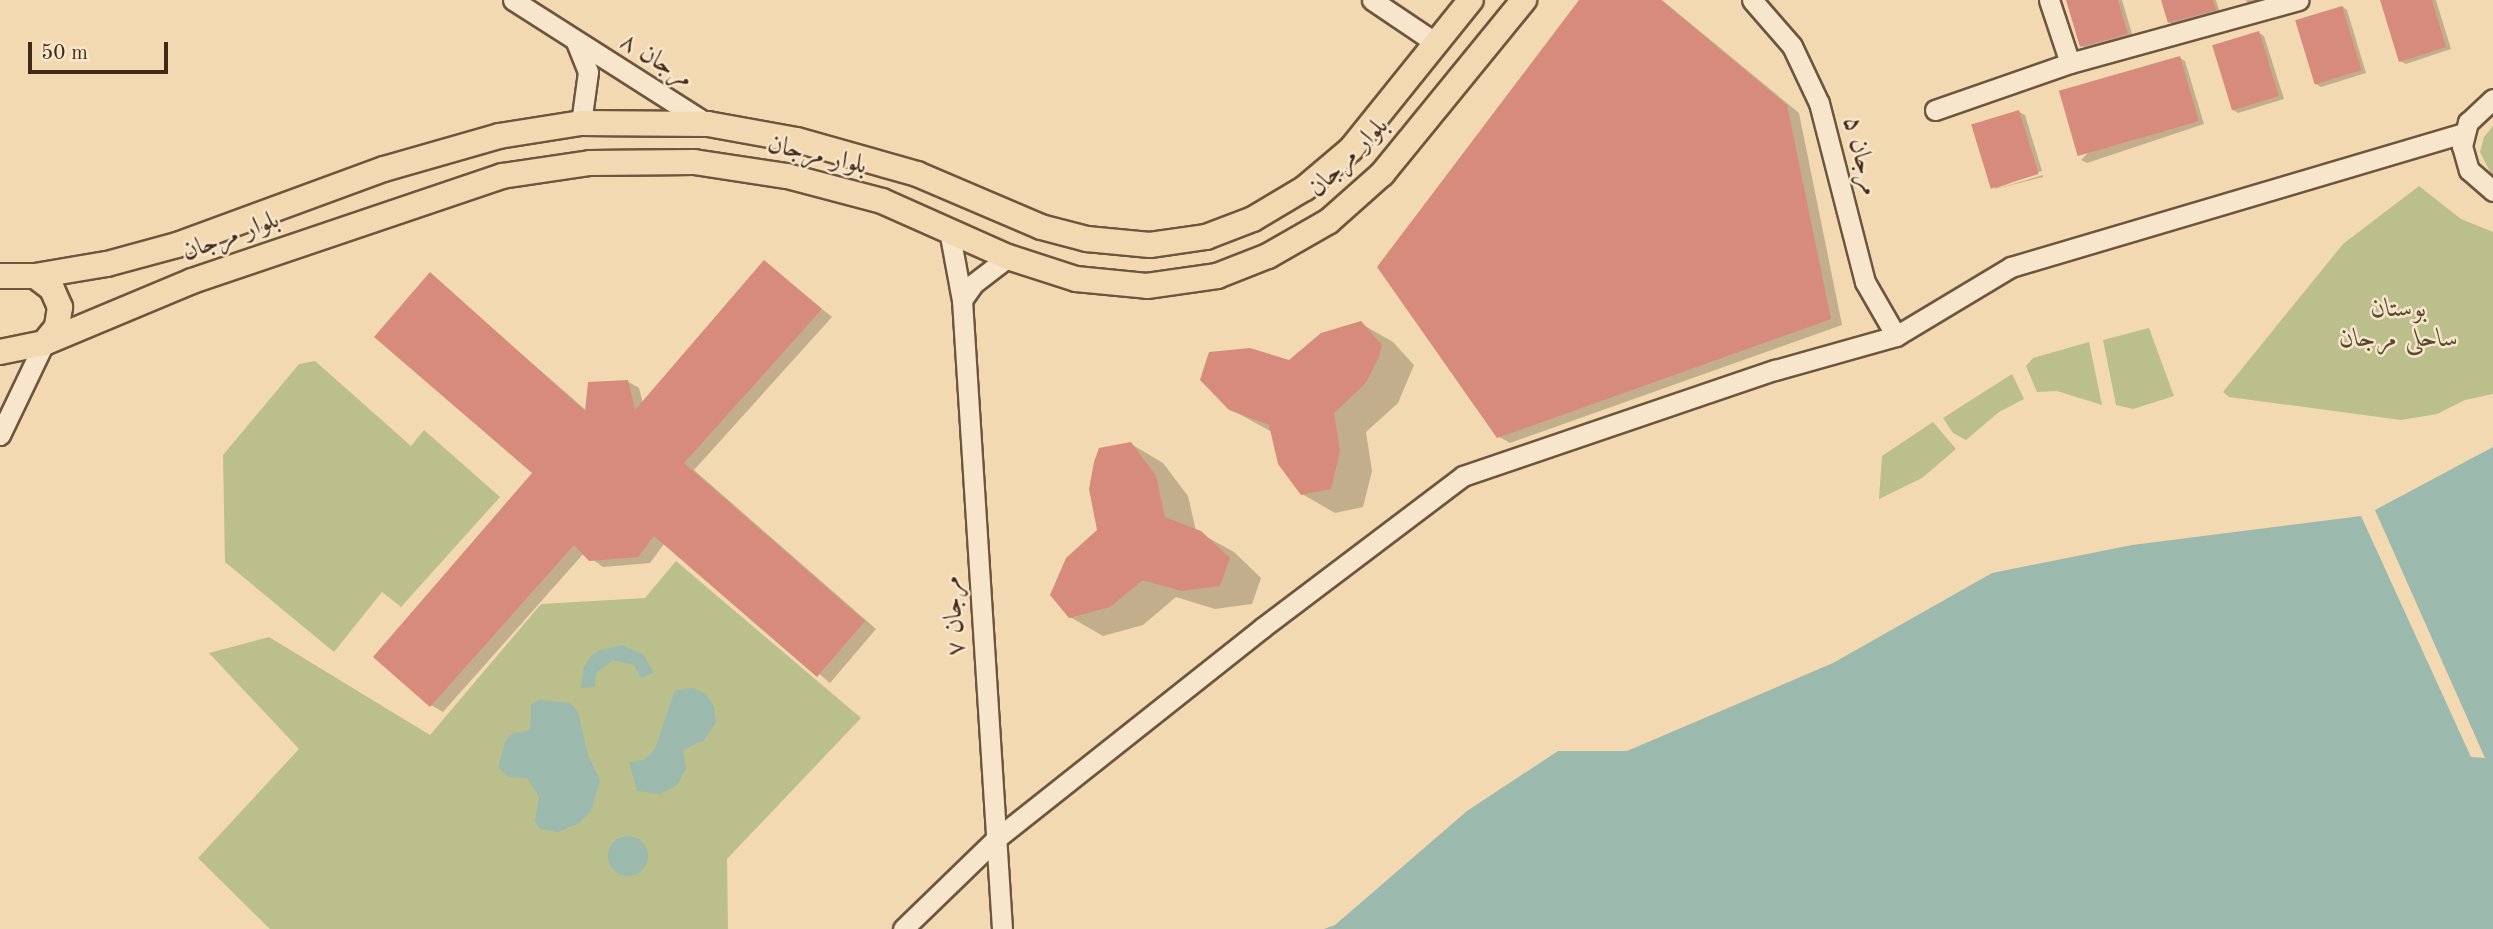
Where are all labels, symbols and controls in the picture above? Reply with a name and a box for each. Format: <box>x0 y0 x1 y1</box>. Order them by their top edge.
street label: مرجان ۸ <box>614 26 698 96</box>
scale bar <box>32 28 172 72</box>
text: 50 m <box>41 43 88 64</box>
street label: بلوار مرجان <box>1302 111 1396 205</box>
street label: مرجان ۵ <box>1835 113 1885 199</box>
street label: بلوار مرجان <box>764 129 870 183</box>
street label: بلوار مرجان <box>178 205 284 269</box>
park label: بوستان ساحلی مرجان <box>2340 294 2458 356</box>
street label: مرجان ۷ <box>937 575 973 657</box>

